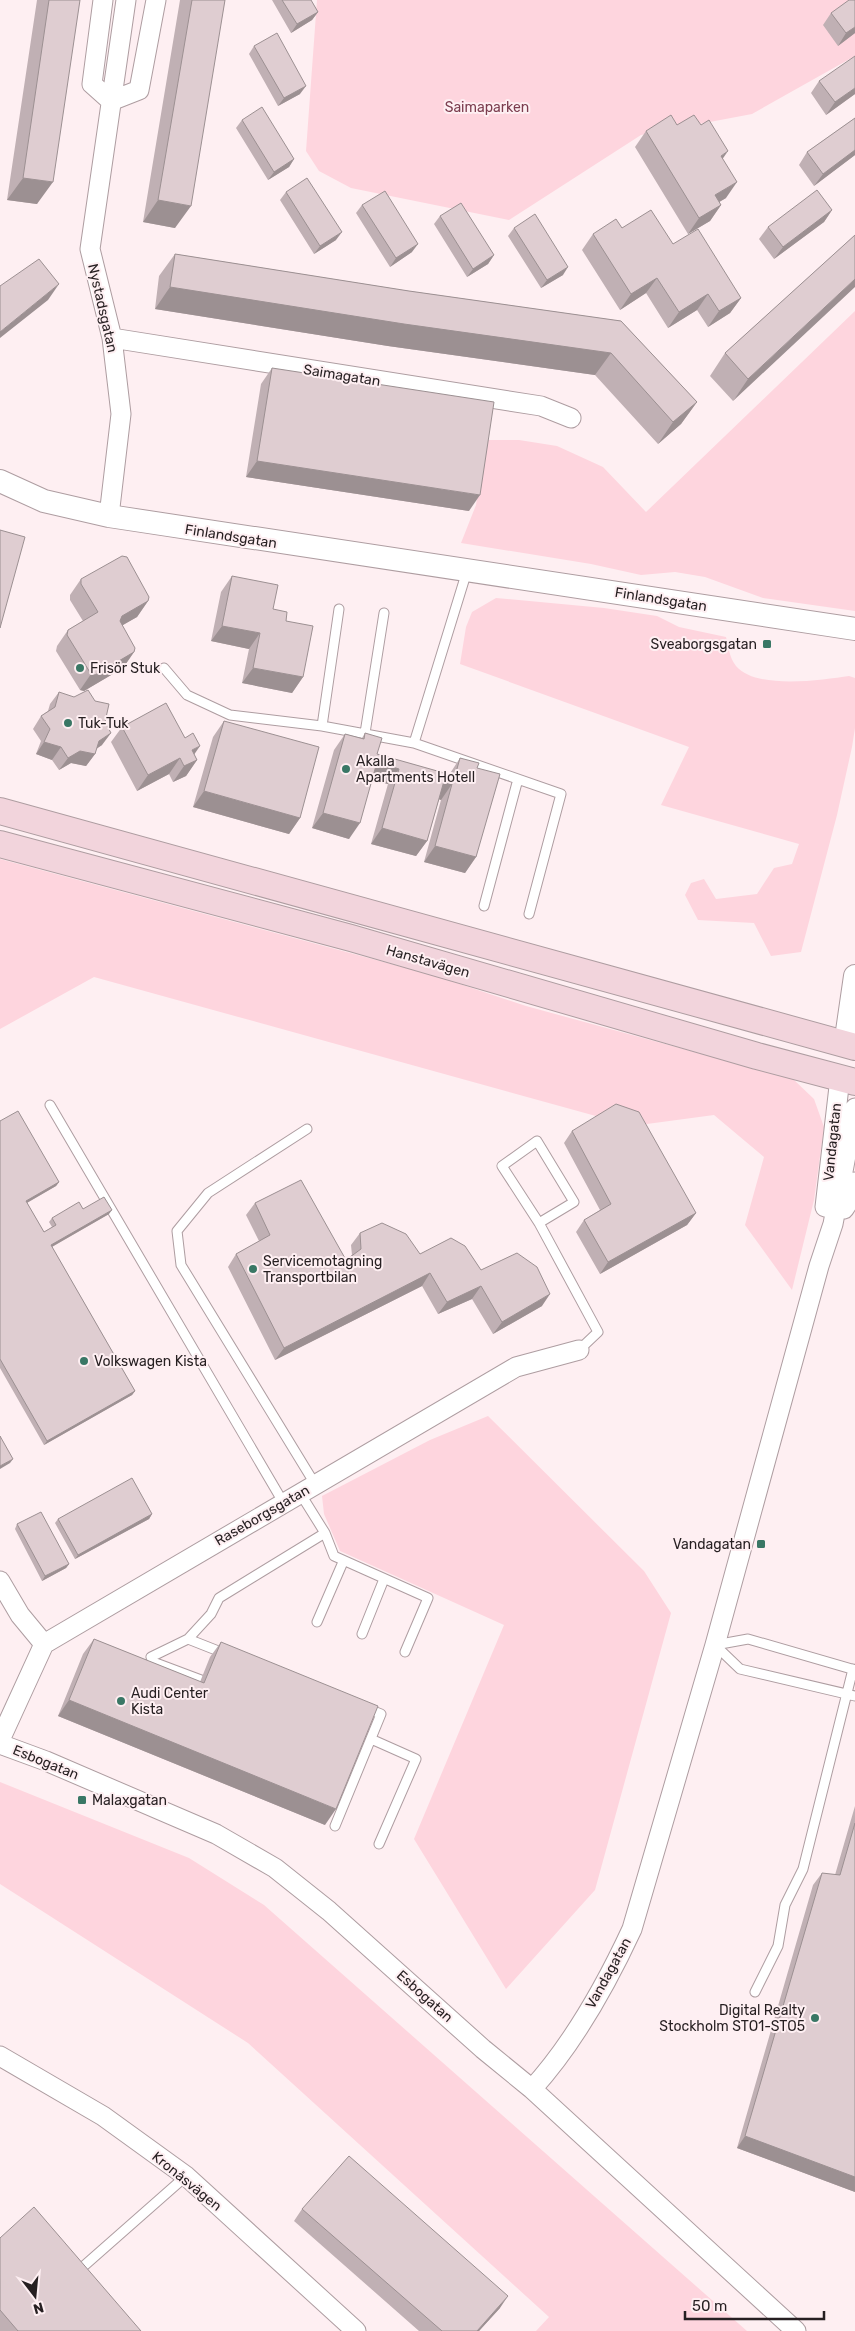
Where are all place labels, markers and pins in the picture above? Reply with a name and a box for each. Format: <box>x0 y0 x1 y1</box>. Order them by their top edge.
place label: Sveaborgsgatan <box>651 636 757 653</box>
marker: Sveaborgsgatan <box>761 638 773 650</box>
place label: Frisör Stuk <box>90 660 161 677</box>
marker: Frisör Stuk <box>74 662 86 674</box>
place label: Tuk-Tuk <box>78 715 129 732</box>
marker: Tuk-Tuk <box>62 717 74 729</box>
place label: Akalla Apartments Hotell <box>356 753 475 786</box>
marker: Akalla Apartments Hotell <box>340 763 352 775</box>
place label: Servicemotagning Transportbilan <box>263 1253 382 1286</box>
marker: Servicemotagning Transportbilan <box>247 1263 259 1275</box>
place label: Volkswagen Kista <box>94 1353 207 1370</box>
marker: Volkswagen Kista <box>78 1355 90 1367</box>
place label: Vandagatan <box>673 1536 751 1553</box>
marker: Vandagatan <box>755 1538 767 1550</box>
place label: Audi Center Kista <box>131 1685 209 1718</box>
marker: Audi Center Kista <box>115 1695 127 1707</box>
place label: Malaxgatan <box>92 1792 167 1809</box>
marker: Malaxgatan <box>76 1794 88 1806</box>
place label: Digital Realty Stockholm STO1-STO5 <box>659 2002 805 2035</box>
marker: Digital Realty Stockholm STO1-STO5 <box>809 2012 821 2024</box>

